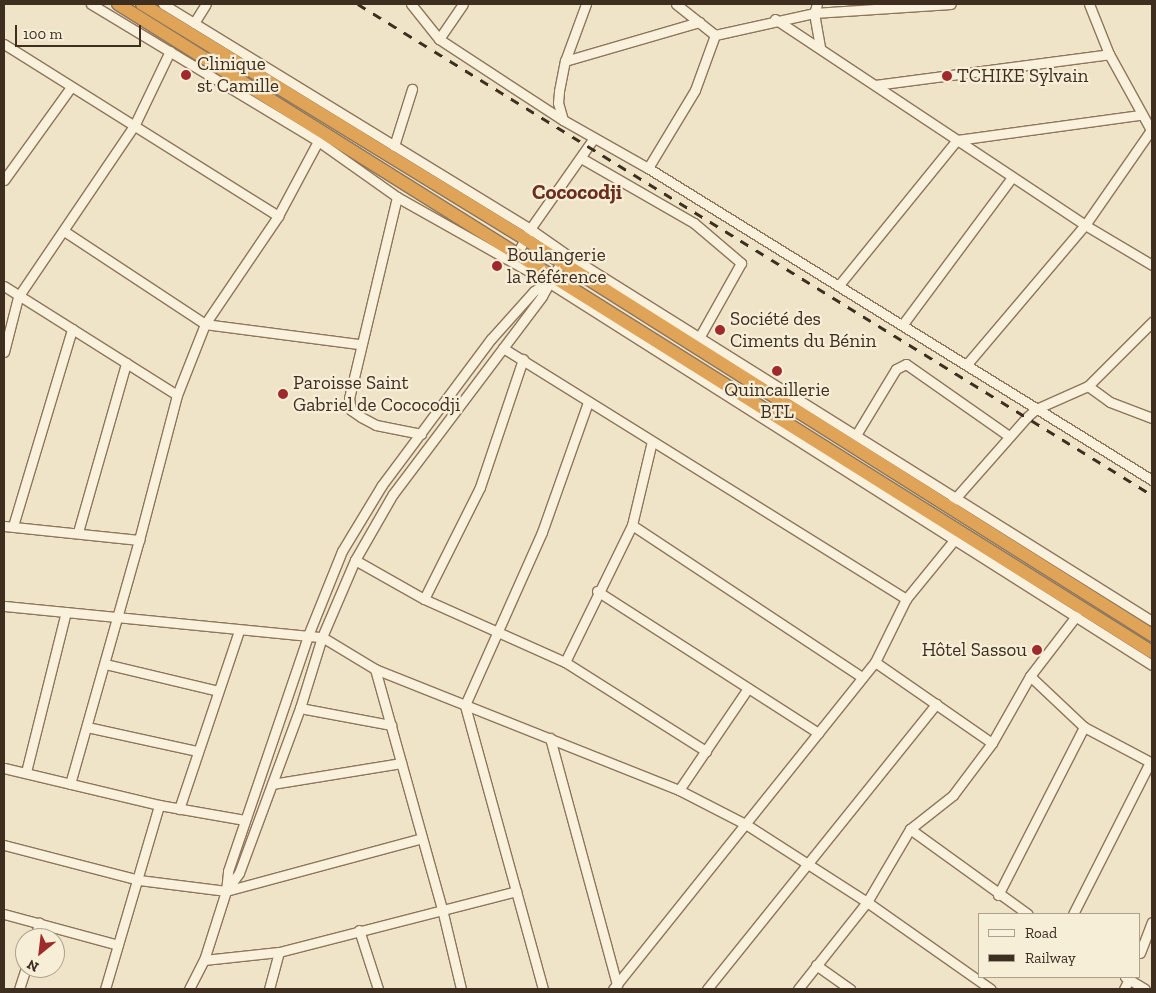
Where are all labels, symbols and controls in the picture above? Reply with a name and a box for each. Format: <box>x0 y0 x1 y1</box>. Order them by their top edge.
scale bar <box>18 15 144 47</box>
text: 100 m <box>23 25 62 43</box>
place label: Clinique st Camille <box>197 53 279 97</box>
place label: TCHIKE Sylvain <box>957 65 1088 87</box>
marker: Clinique st Camille <box>179 68 193 82</box>
marker: TCHIKE Sylvain <box>941 70 953 82</box>
district label: Cococodji <box>532 179 622 205</box>
place label: Boulangerie la Référence <box>507 244 606 288</box>
marker: Boulangerie la Référence <box>491 260 503 272</box>
place label: Société des Ciments du Bénin <box>730 308 876 352</box>
marker: Société des Ciments du Bénin <box>714 324 726 336</box>
marker: Quincaillerie BTL <box>771 365 783 377</box>
place label: Paroisse Saint Gabriel de Cococodji <box>293 372 460 416</box>
place label: Quincaillerie BTL <box>724 379 830 423</box>
marker: Paroisse Saint Gabriel de Cococodji <box>277 388 289 400</box>
place label: Hôtel Sassou <box>922 639 1027 661</box>
marker: Hôtel Sassou <box>1031 644 1043 656</box>
legend <box>978 913 1141 978</box>
text: Road <box>1025 924 1057 942</box>
north arrow <box>15 928 65 978</box>
text: Railway <box>1025 949 1076 967</box>
text: N <box>24 956 42 976</box>

